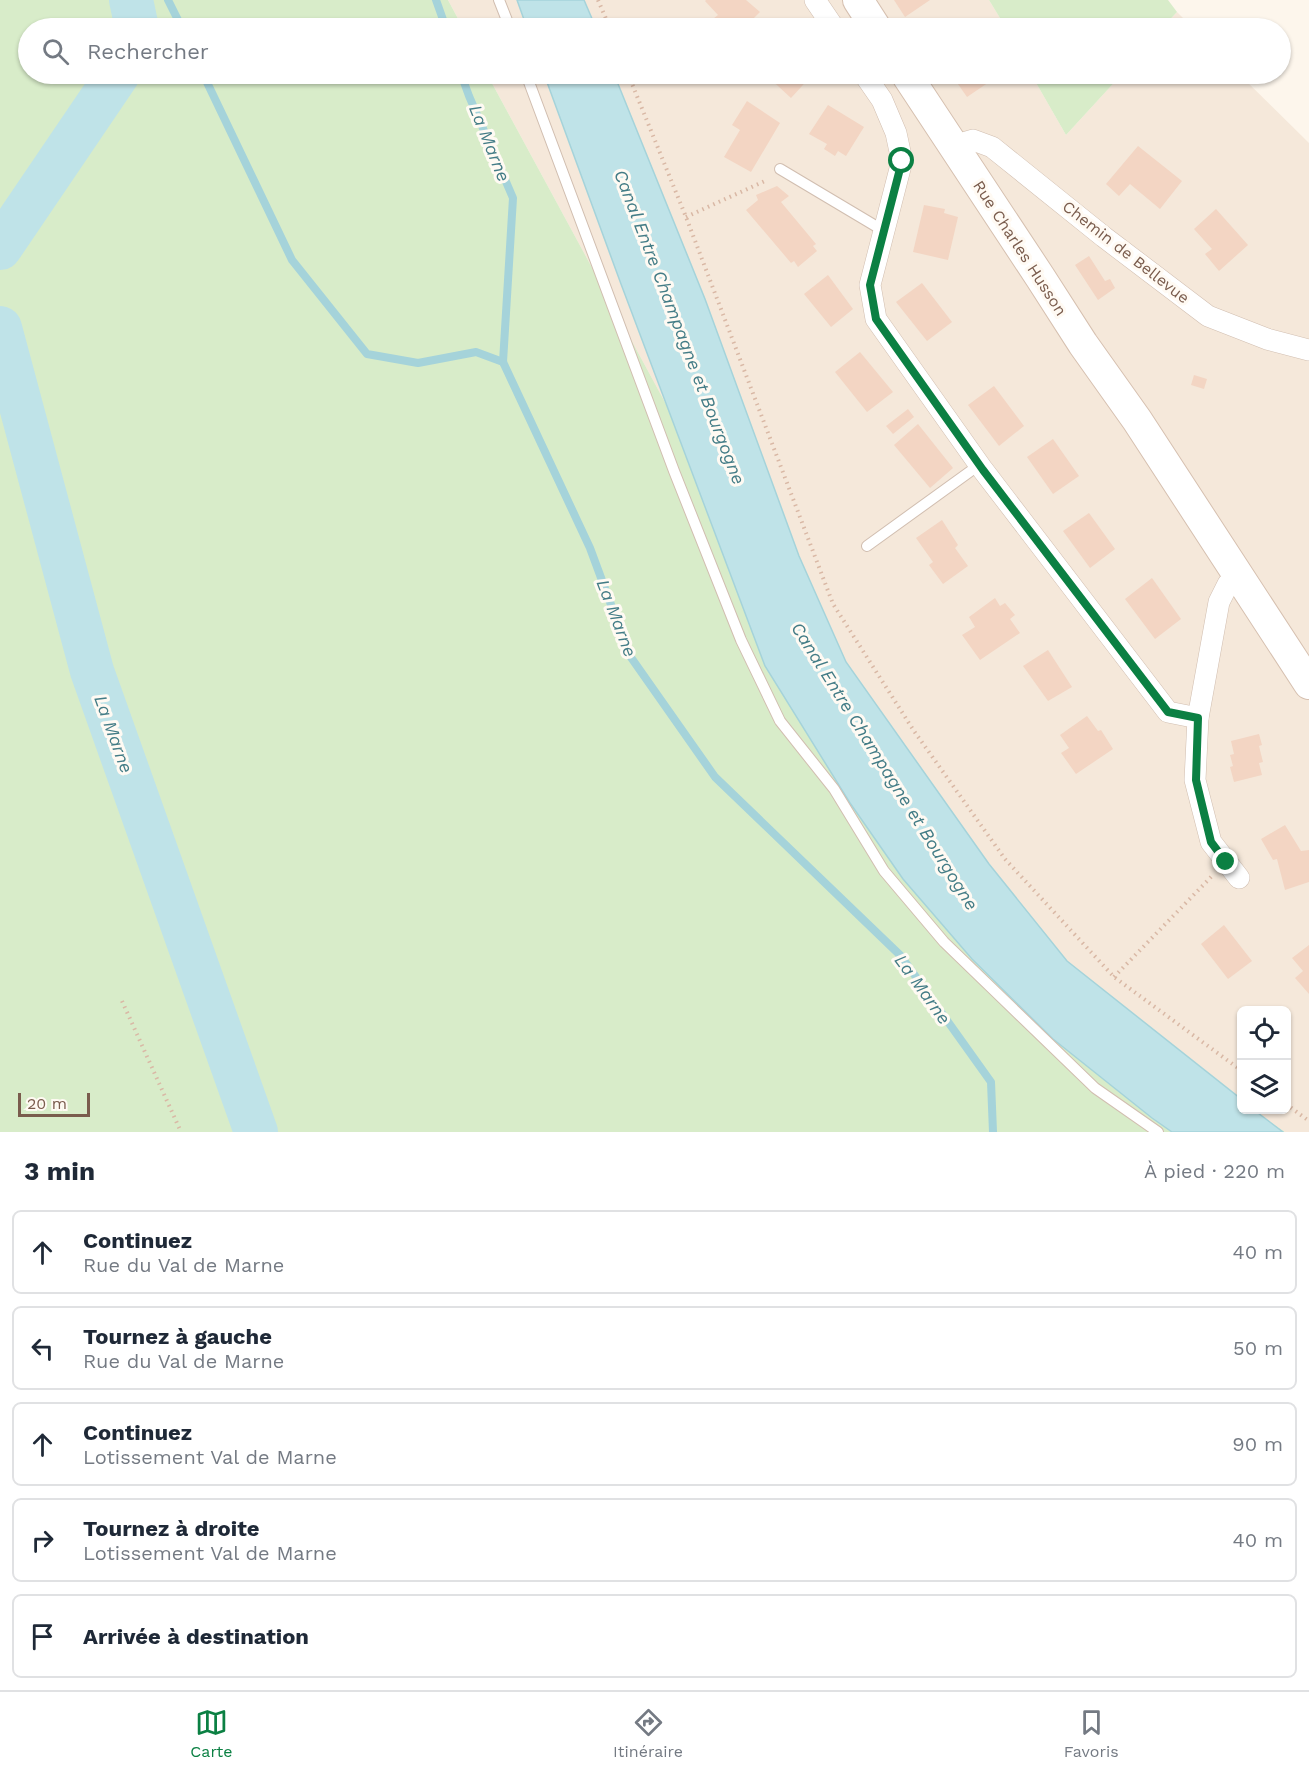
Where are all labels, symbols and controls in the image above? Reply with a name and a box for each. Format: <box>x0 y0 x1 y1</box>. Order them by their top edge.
search box <box>18 18 1291 84</box>
icon: search <box>39 35 72 68</box>
text: Rechercher <box>87 39 209 64</box>
water label: La Marne <box>465 101 515 185</box>
route start <box>888 147 914 173</box>
water label: Canal Entre Champagne et Bourgogne <box>610 167 750 487</box>
street label: Rue Charles Husson <box>969 177 1071 319</box>
street label: Chemin de Bellevue <box>1059 197 1193 307</box>
water label: La Marne <box>593 576 641 660</box>
water label: Canal Entre Champagne et Bourgogne <box>787 618 983 914</box>
water label: La Marne <box>90 692 138 776</box>
route end <box>1212 848 1238 874</box>
water label: La Marne <box>891 950 955 1028</box>
map controls <box>1237 1006 1291 1114</box>
button: locate <box>1237 1006 1291 1060</box>
button: layers <box>1237 1060 1291 1114</box>
scale bar <box>18 1090 90 1118</box>
text: 20 m <box>27 1094 67 1113</box>
text: 3 min <box>24 1156 95 1186</box>
text: À pied · 220 m <box>1144 1159 1285 1183</box>
text: Continuez <box>83 1228 192 1253</box>
icon: ahead <box>26 1236 59 1269</box>
text: 40 m <box>1232 1240 1283 1264</box>
text: Rue du Val de Marne <box>83 1253 284 1277</box>
text: Tournez à gauche <box>83 1324 272 1349</box>
icon: left <box>26 1332 59 1365</box>
text: 50 m <box>1233 1336 1283 1360</box>
text: Rue du Val de Marne <box>83 1349 284 1373</box>
text: Continuez <box>83 1420 192 1445</box>
icon: ahead <box>26 1428 59 1461</box>
text: 90 m <box>1232 1432 1283 1456</box>
text: Lotissement Val de Marne <box>83 1445 337 1469</box>
text: Tournez à droite <box>83 1516 260 1541</box>
icon: right <box>26 1524 59 1557</box>
text: 40 m <box>1232 1528 1283 1552</box>
text: Lotissement Val de Marne <box>83 1541 337 1565</box>
icon: arrive <box>26 1620 59 1653</box>
text: Arrivée à destination <box>83 1624 309 1649</box>
tab: Carte <box>190 1706 232 1761</box>
tab: Itinéraire <box>613 1706 683 1761</box>
tab: Favoris <box>1064 1706 1119 1761</box>

